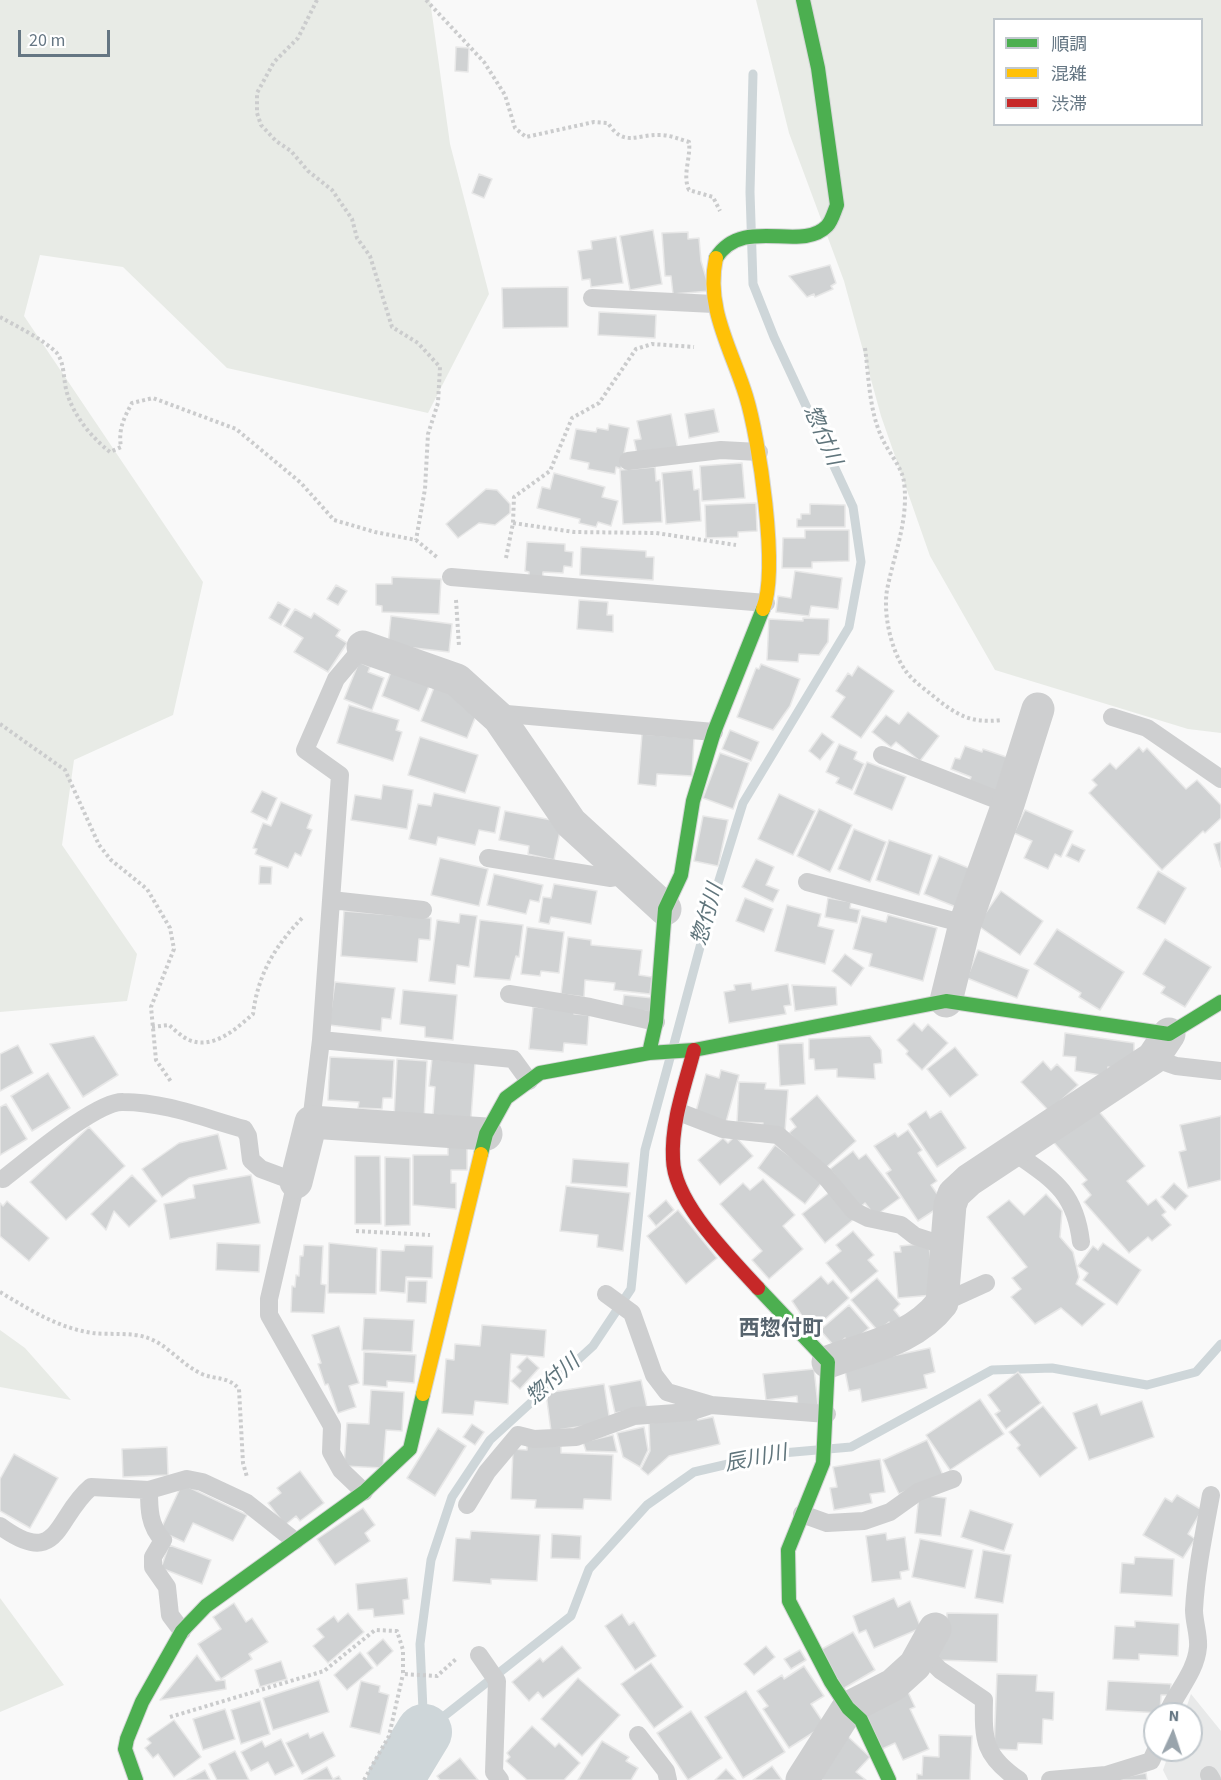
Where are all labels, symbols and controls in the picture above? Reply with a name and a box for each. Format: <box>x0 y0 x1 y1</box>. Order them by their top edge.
scale bar <box>21 18 112 56</box>
legend <box>993 18 1203 126</box>
text: 20 m <box>29 28 65 53</box>
text: 順調 <box>1051 32 1087 57</box>
text: 混雑 <box>1051 62 1087 87</box>
text: 渋滞 <box>1051 92 1087 117</box>
water label: 惣付川 <box>797 402 845 470</box>
water label: 惣付川 <box>688 881 730 949</box>
district label: 西惣付町 <box>739 1317 823 1343</box>
water label: 惣付川 <box>522 1351 586 1411</box>
water label: 辰川川 <box>723 1442 789 1478</box>
north arrow <box>1143 1702 1203 1762</box>
text: N <box>1168 1705 1180 1727</box>

